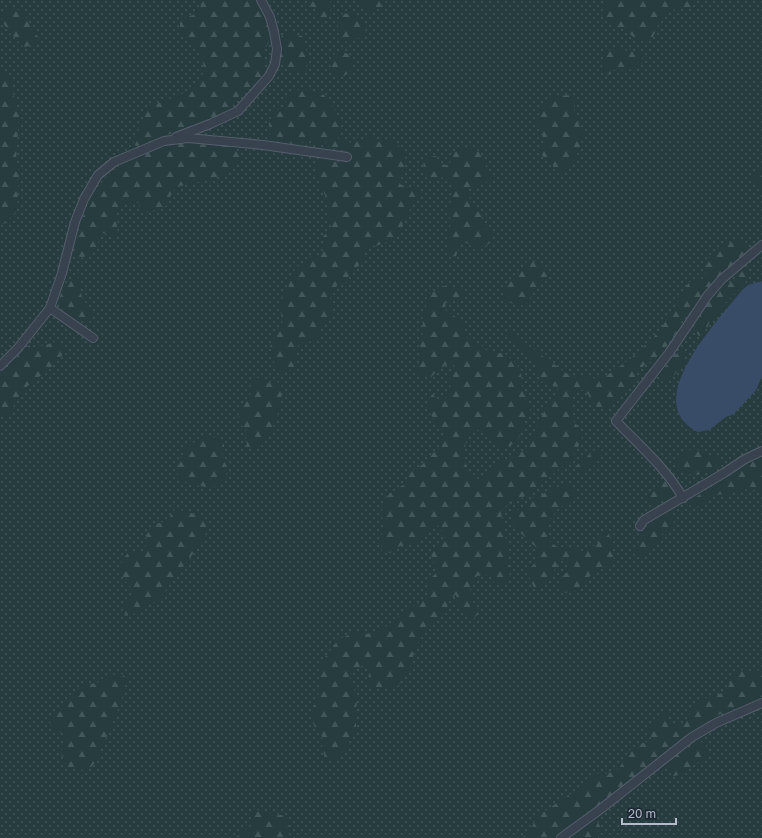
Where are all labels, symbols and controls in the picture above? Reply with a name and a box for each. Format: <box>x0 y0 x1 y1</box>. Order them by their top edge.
scale bar <box>622 800 676 826</box>
text: 20 m <box>628 806 656 821</box>

